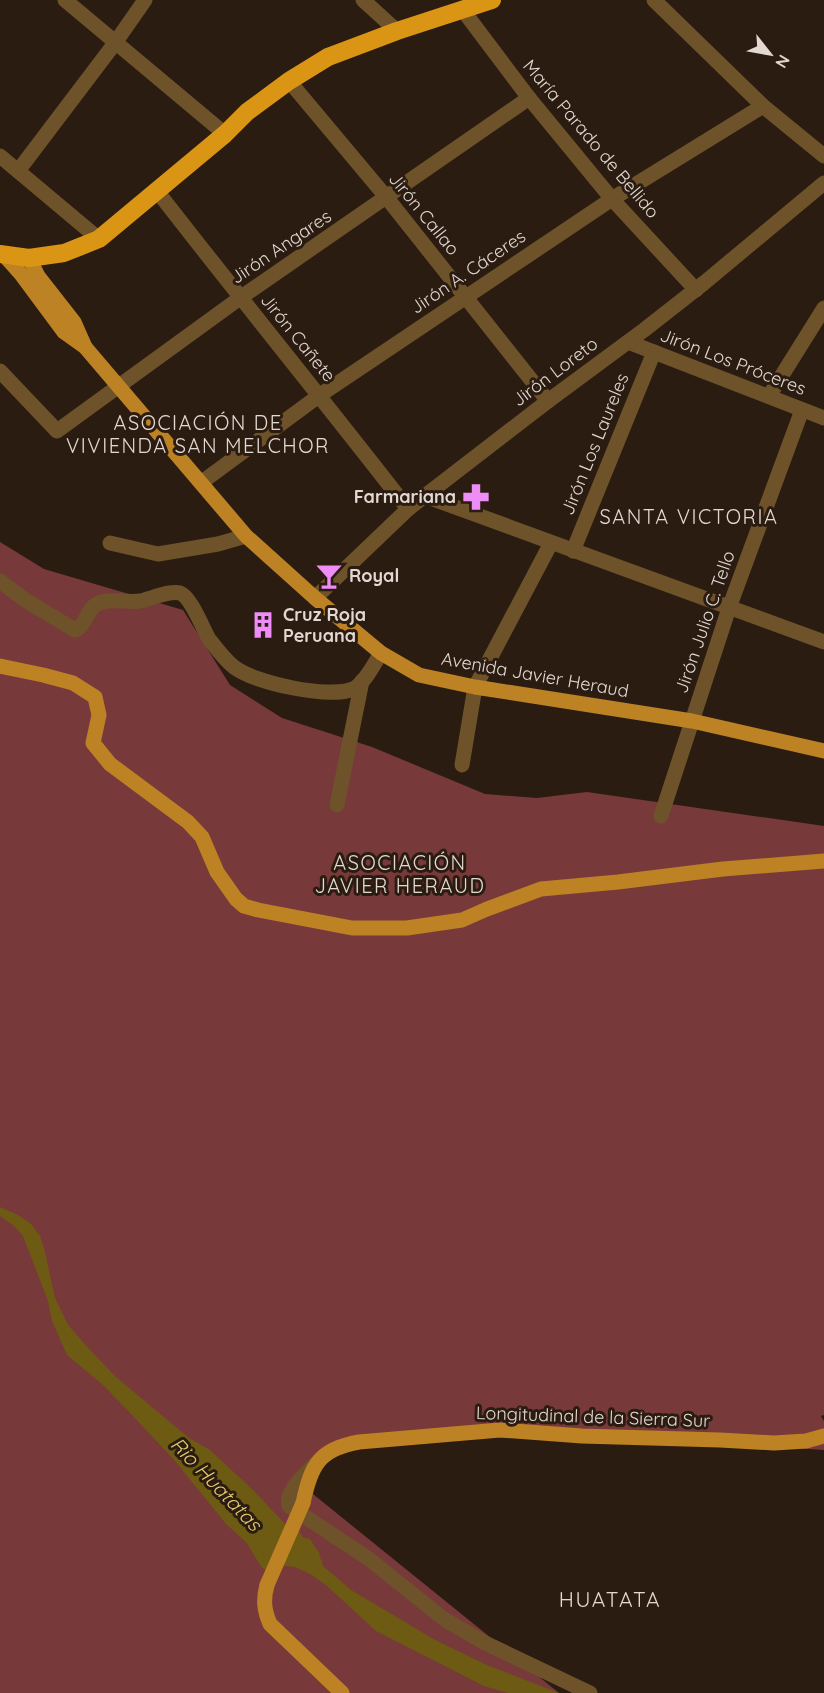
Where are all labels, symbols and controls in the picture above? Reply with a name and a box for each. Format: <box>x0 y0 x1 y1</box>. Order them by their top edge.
north arrow <box>740 24 800 84</box>
text: N <box>771 52 794 72</box>
street label: María Parado de Bellido <box>518 55 664 223</box>
street label: Jirón Callao <box>384 168 465 260</box>
street label: Jirón Angares <box>226 204 335 289</box>
street label: Jirón A. Cáceres <box>406 224 530 319</box>
street label: Jirón Cañete <box>256 289 341 386</box>
street label: Jirón Los Próceres <box>657 323 809 400</box>
street label: Jirón Loreto <box>507 332 602 411</box>
street label: Jirón Los Laureles <box>556 370 633 518</box>
district label: ASOCIACIÓN DE VIVIENDA SAN MELCHOR <box>66 410 330 458</box>
pharmacy icon: Farmariana <box>461 482 491 512</box>
place label: Farmariana <box>354 485 456 508</box>
district label: SANTA VICTORIA <box>600 504 778 529</box>
street label: Jirón Julio C. Tello <box>669 547 740 696</box>
bar icon: Royal <box>314 561 344 591</box>
place label: Royal <box>349 564 399 587</box>
place label: Cruz Roja Peruana <box>283 603 366 647</box>
building icon: Cruz Roja Peruana <box>248 610 278 640</box>
street label: Avenida Javier Heraud <box>440 647 631 702</box>
district label: ASOCIACIÓN JAVIER HERAUD <box>315 850 485 898</box>
street label: Longitudinal de la Sierra Sur <box>476 1401 711 1432</box>
water label: Rio Huatatas <box>166 1432 268 1537</box>
district label: HUATATA <box>559 1586 661 1612</box>

